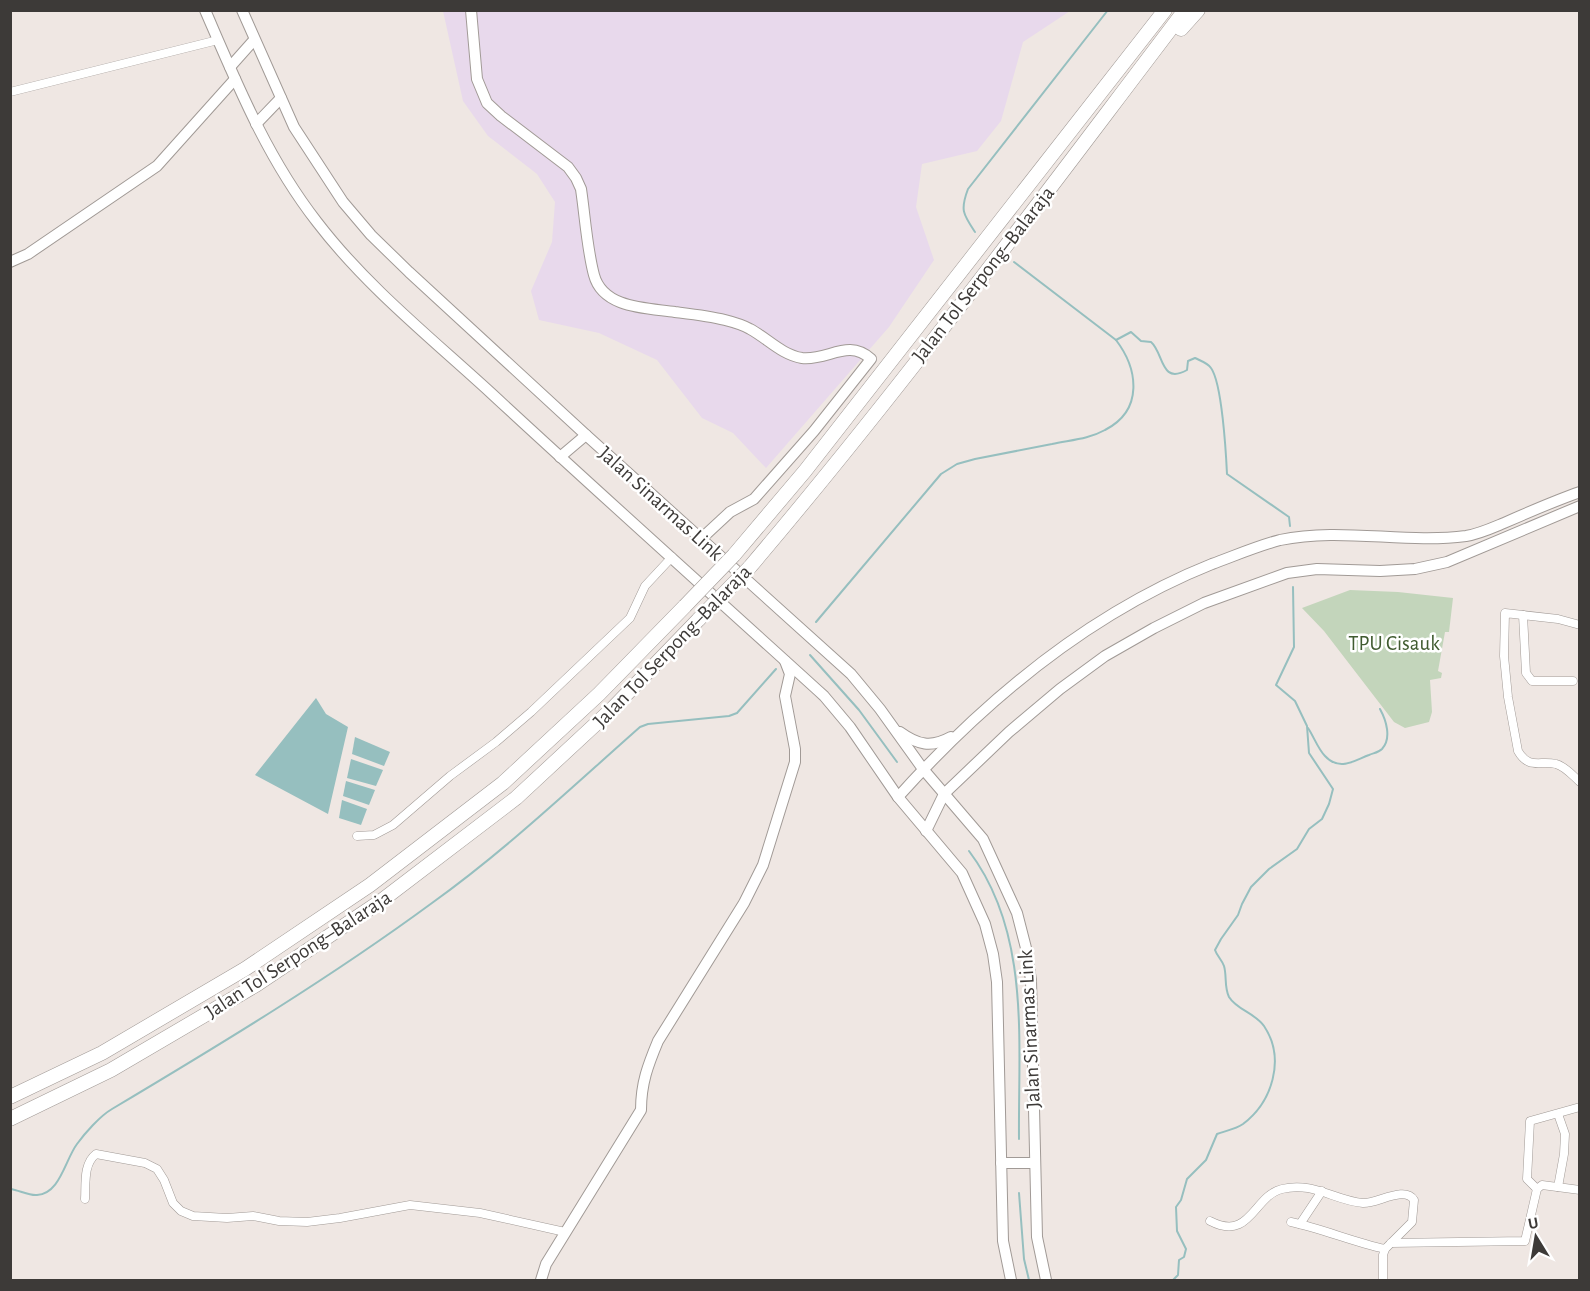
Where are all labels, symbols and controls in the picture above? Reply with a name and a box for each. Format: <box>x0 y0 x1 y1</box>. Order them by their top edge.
street label: Jalan Tol Serpong–Balaraja <box>908 182 1059 366</box>
street label: Jalan Sinarmas Link <box>595 442 727 565</box>
street label: Jalan Tol Serpong–Balaraja <box>589 561 755 732</box>
park label: TPU Cisauk <box>1348 633 1440 654</box>
street label: Jalan Tol Serpong–Balaraja <box>202 886 395 1022</box>
street label: Jalan Sinarmas Link <box>1015 949 1044 1109</box>
north arrow <box>1506 1207 1566 1267</box>
text: U <box>1527 1214 1540 1232</box>

